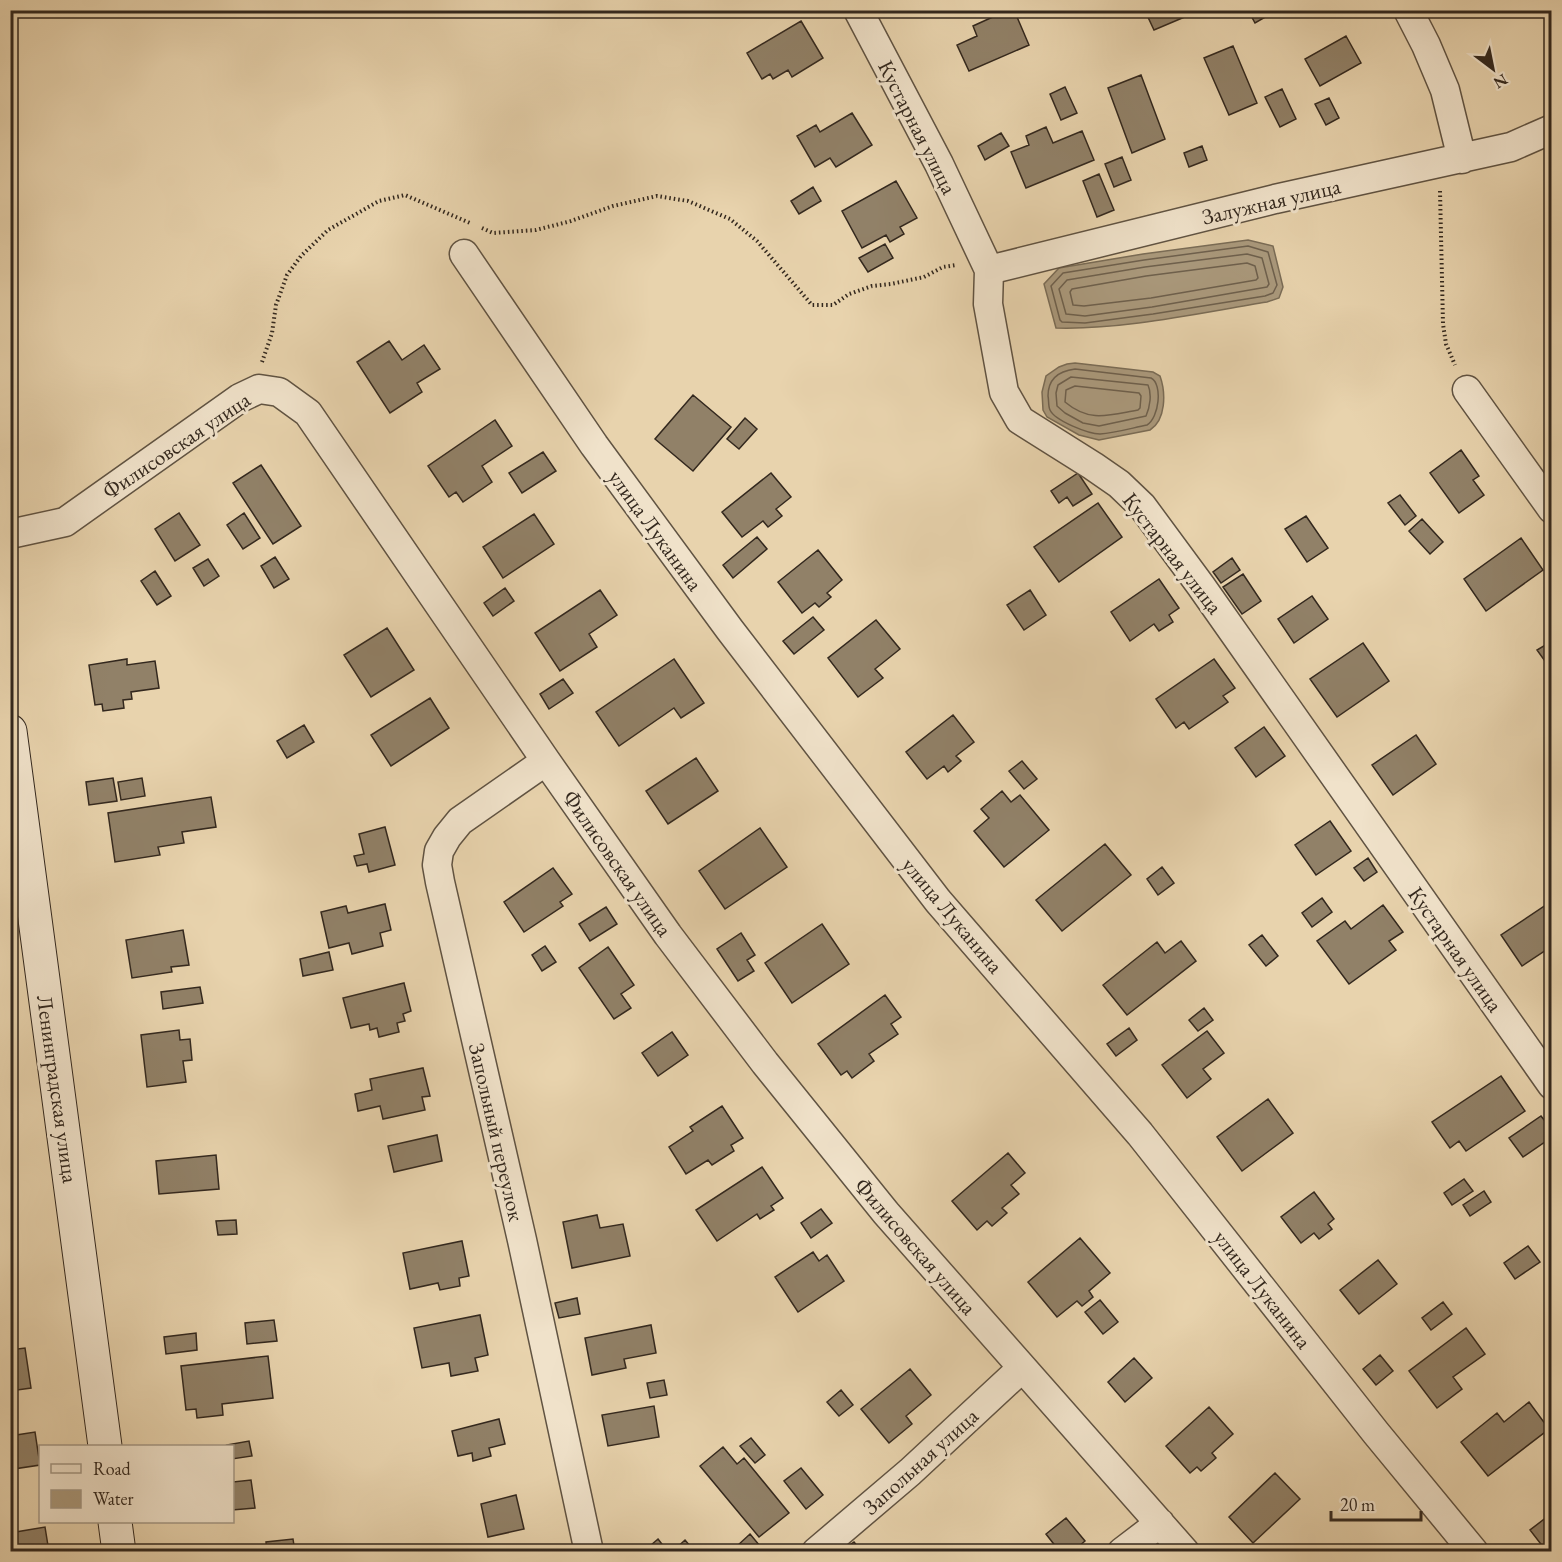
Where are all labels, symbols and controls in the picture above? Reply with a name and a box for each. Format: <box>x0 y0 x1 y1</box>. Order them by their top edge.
north arrow <box>1463 39 1523 99</box>
street label: Кустарная улица <box>871 55 964 199</box>
text: N <box>1490 69 1512 94</box>
street label: Залужная улица <box>1199 171 1344 232</box>
street label: Филисовская улица <box>97 385 256 506</box>
street label: улица Луканина <box>602 464 710 597</box>
street label: Кустарная улица <box>1116 487 1229 620</box>
street label: Филисовская улица <box>556 784 679 942</box>
street label: улица Луканина <box>895 851 1010 980</box>
street label: Кустарная улица <box>1402 881 1510 1018</box>
street label: Ленинградская улица <box>30 993 85 1185</box>
street label: Запольный переулок <box>462 1040 531 1225</box>
street label: Филисовская улица <box>848 1172 983 1321</box>
street label: улица Луканина <box>1207 1224 1318 1355</box>
street label: Запольная улица <box>856 1401 985 1521</box>
legend <box>39 1445 234 1523</box>
text: Road <box>93 1457 132 1480</box>
scale bar <box>1331 1484 1421 1522</box>
text: Water <box>93 1487 134 1510</box>
text: 20 m <box>1340 1493 1375 1516</box>

